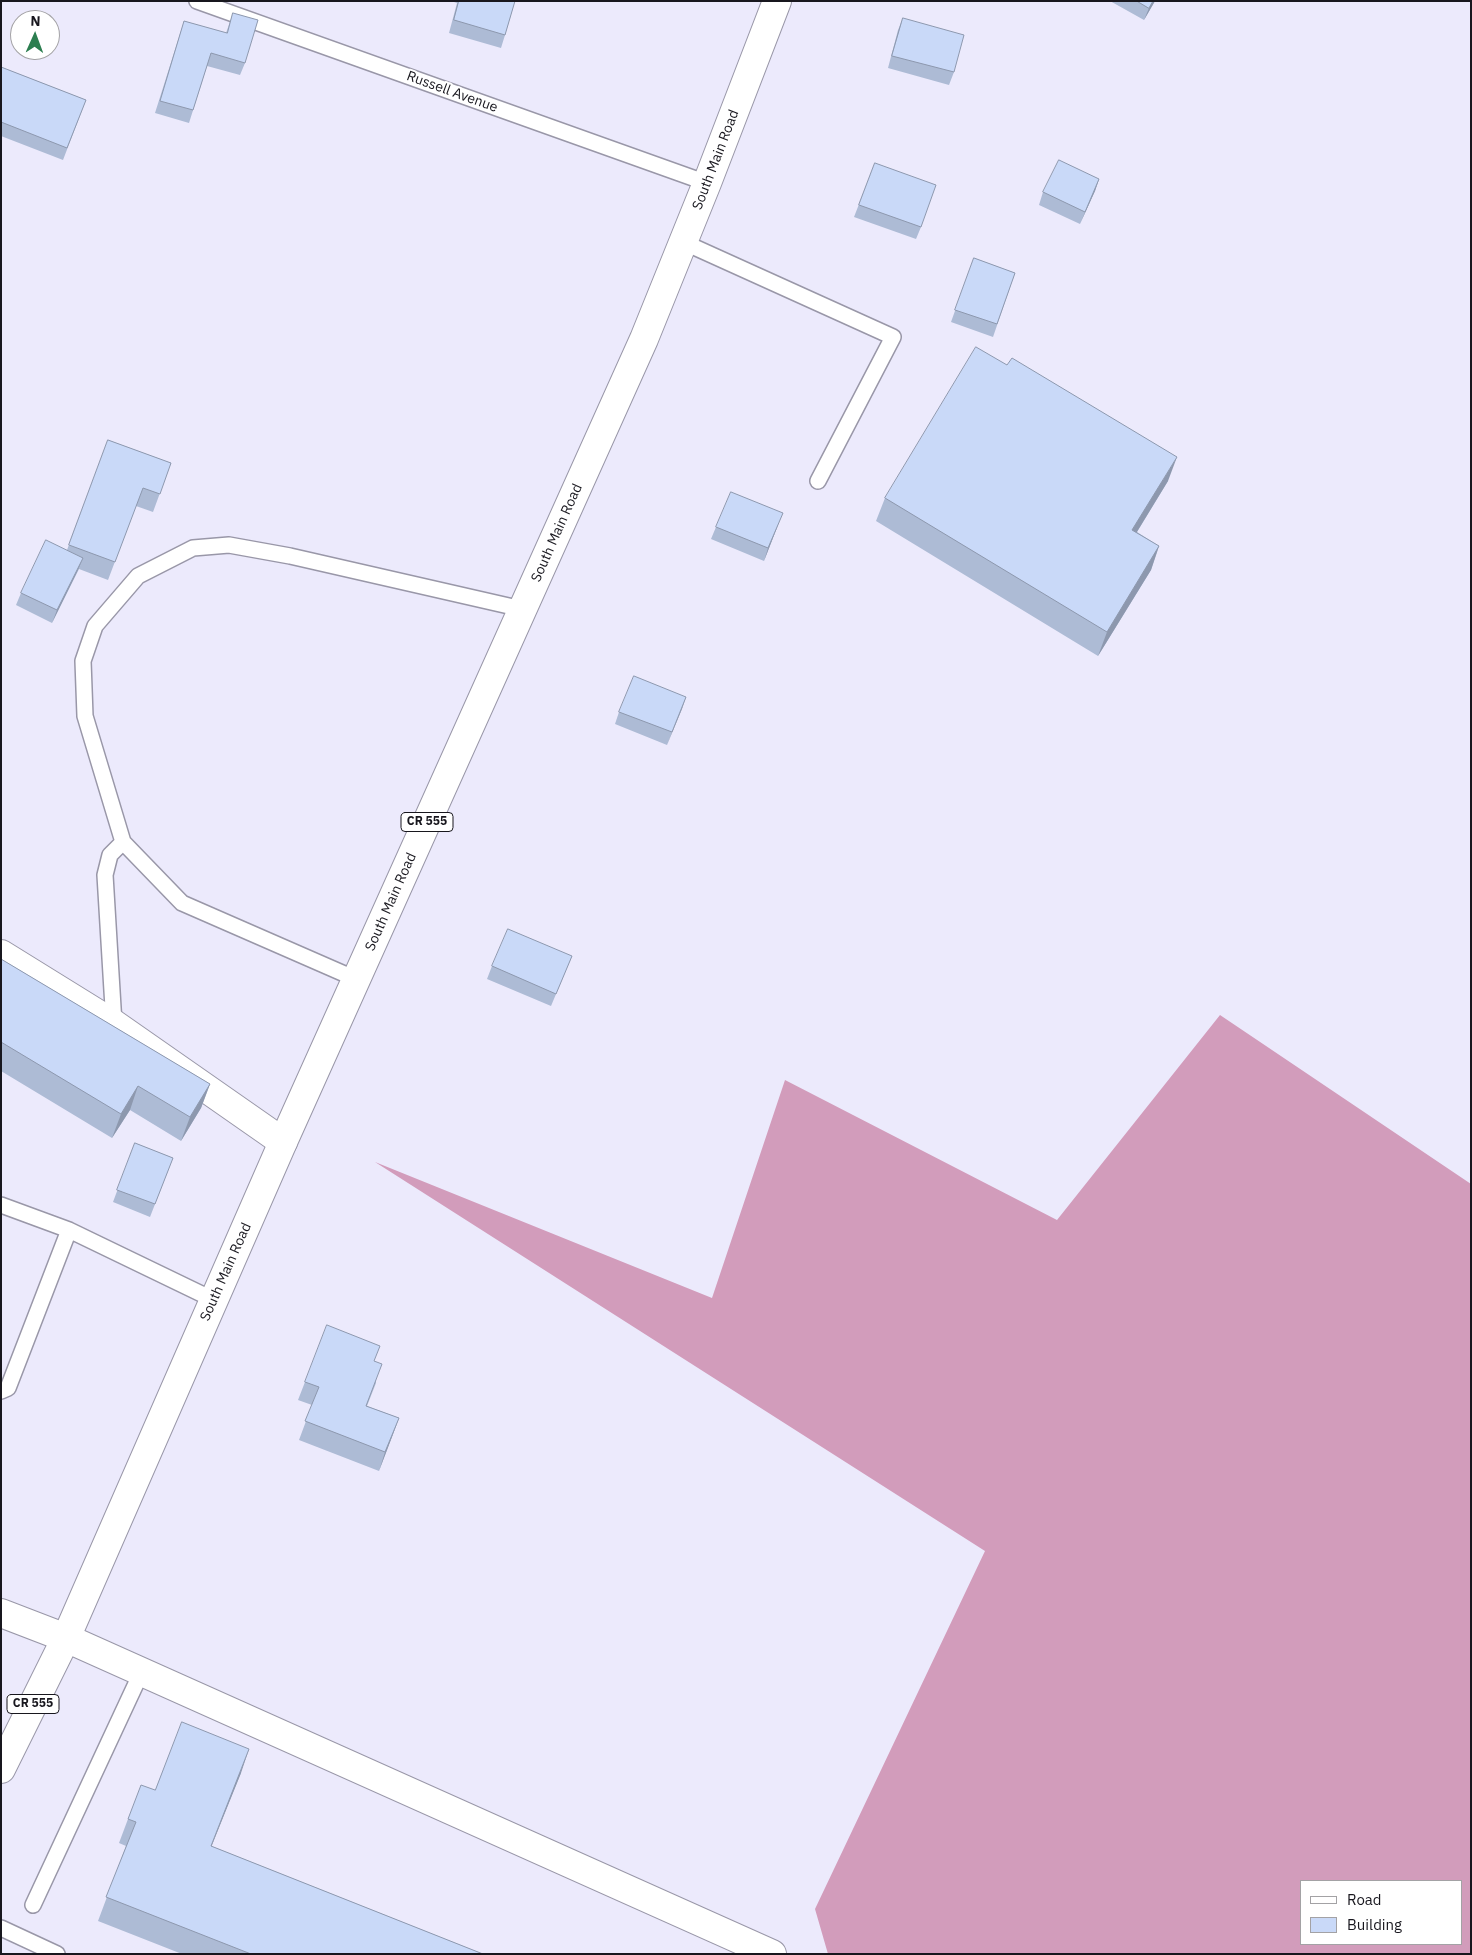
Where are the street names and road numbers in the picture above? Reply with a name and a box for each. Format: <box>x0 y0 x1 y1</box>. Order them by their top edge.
street label: Russell Avenue <box>404 68 500 116</box>
street label: South Main Road <box>689 108 743 212</box>
street label: South Main Road <box>528 481 586 585</box>
road number: CR 555 <box>401 812 453 832</box>
street label: South Main Road <box>362 850 420 954</box>
street label: South Main Road <box>197 1220 255 1324</box>
road number: CR 555 <box>7 1695 59 1714</box>

